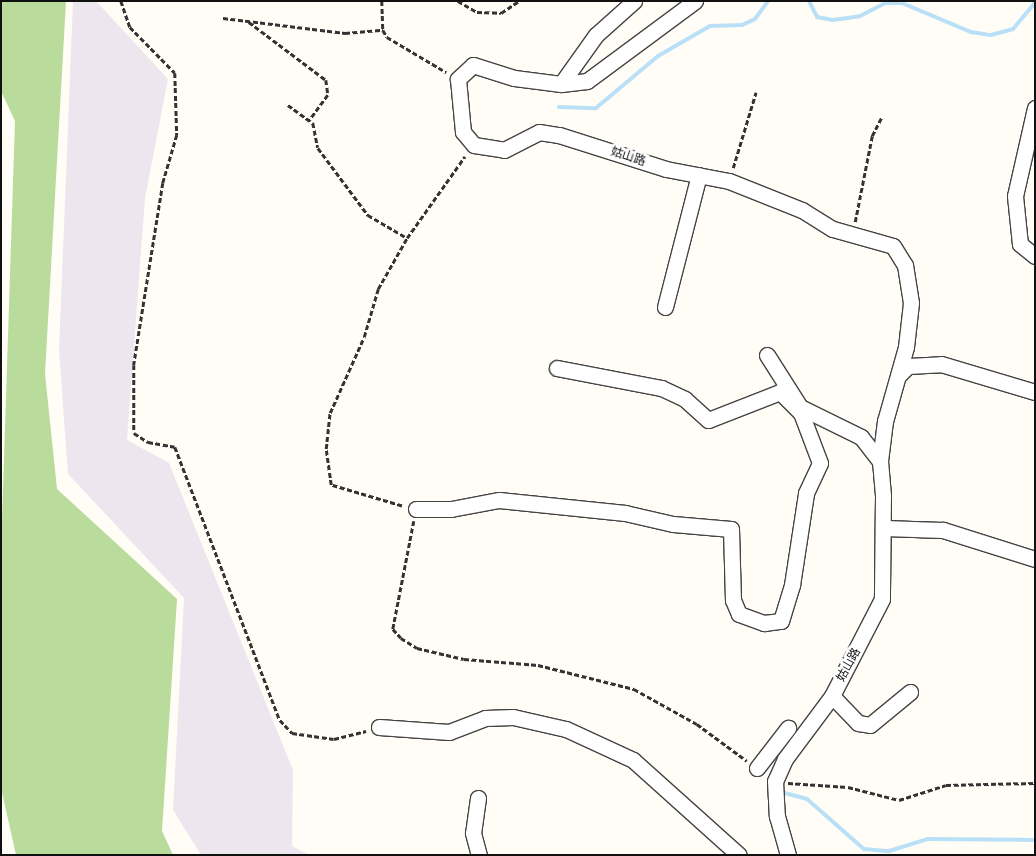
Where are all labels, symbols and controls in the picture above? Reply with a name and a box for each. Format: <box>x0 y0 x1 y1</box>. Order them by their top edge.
street label: 姑山路 <box>609 145 647 169</box>
street label: 姑山路 <box>834 646 864 684</box>

